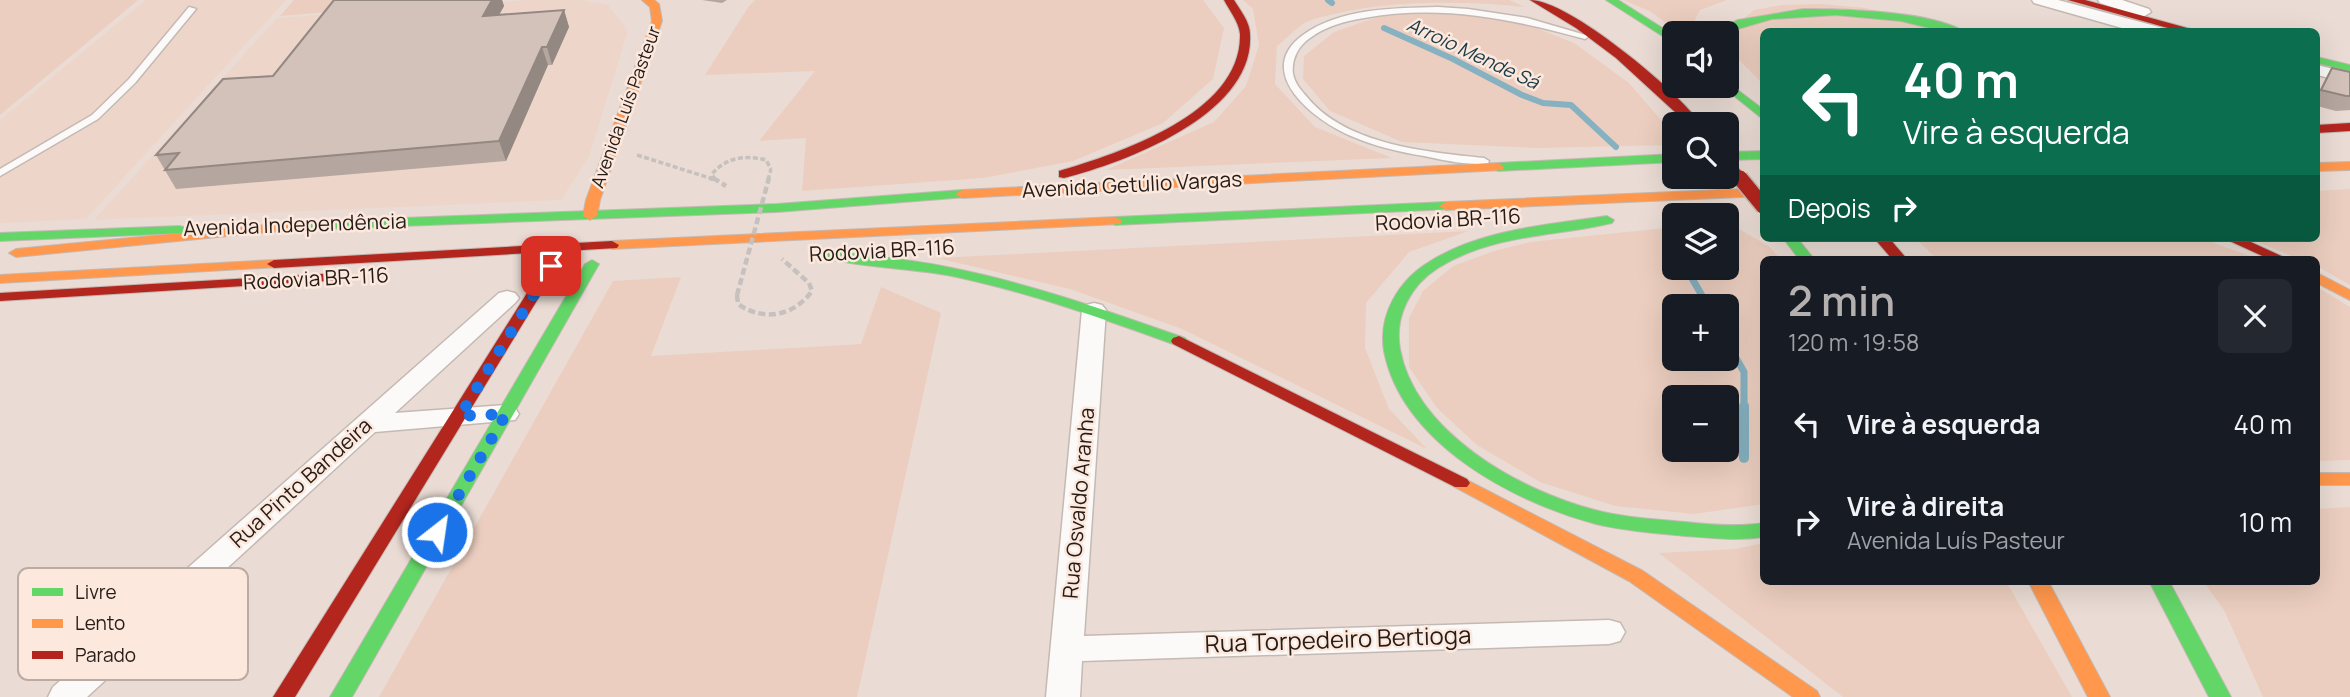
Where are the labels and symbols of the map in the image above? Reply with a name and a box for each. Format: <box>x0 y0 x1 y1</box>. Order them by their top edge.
water label: Arroio Mende Sá <box>1403 11 1544 96</box>
street label: Avenida Luís Pasteur <box>585 22 666 191</box>
street label: Avenida Getúlio Vargas <box>1021 164 1243 204</box>
street label: Rodovia BR-116 <box>1374 201 1522 237</box>
street label: Avenida Independência <box>183 206 407 242</box>
street label: Rodovia BR-116 <box>808 232 956 268</box>
pin <box>521 236 581 296</box>
street label: Rodovia BR-116 <box>242 260 390 296</box>
street label: Rua Osvaldo Aranha <box>1056 406 1100 600</box>
street label: Rua Pinto Bandeira <box>223 411 377 553</box>
position arrow <box>400 495 474 569</box>
legend <box>18 568 248 680</box>
text: Livre <box>75 579 117 605</box>
text: Lento <box>75 610 125 636</box>
street label: Rua Torpedeiro Bertioga <box>1204 617 1472 660</box>
text: Parado <box>75 642 136 668</box>

